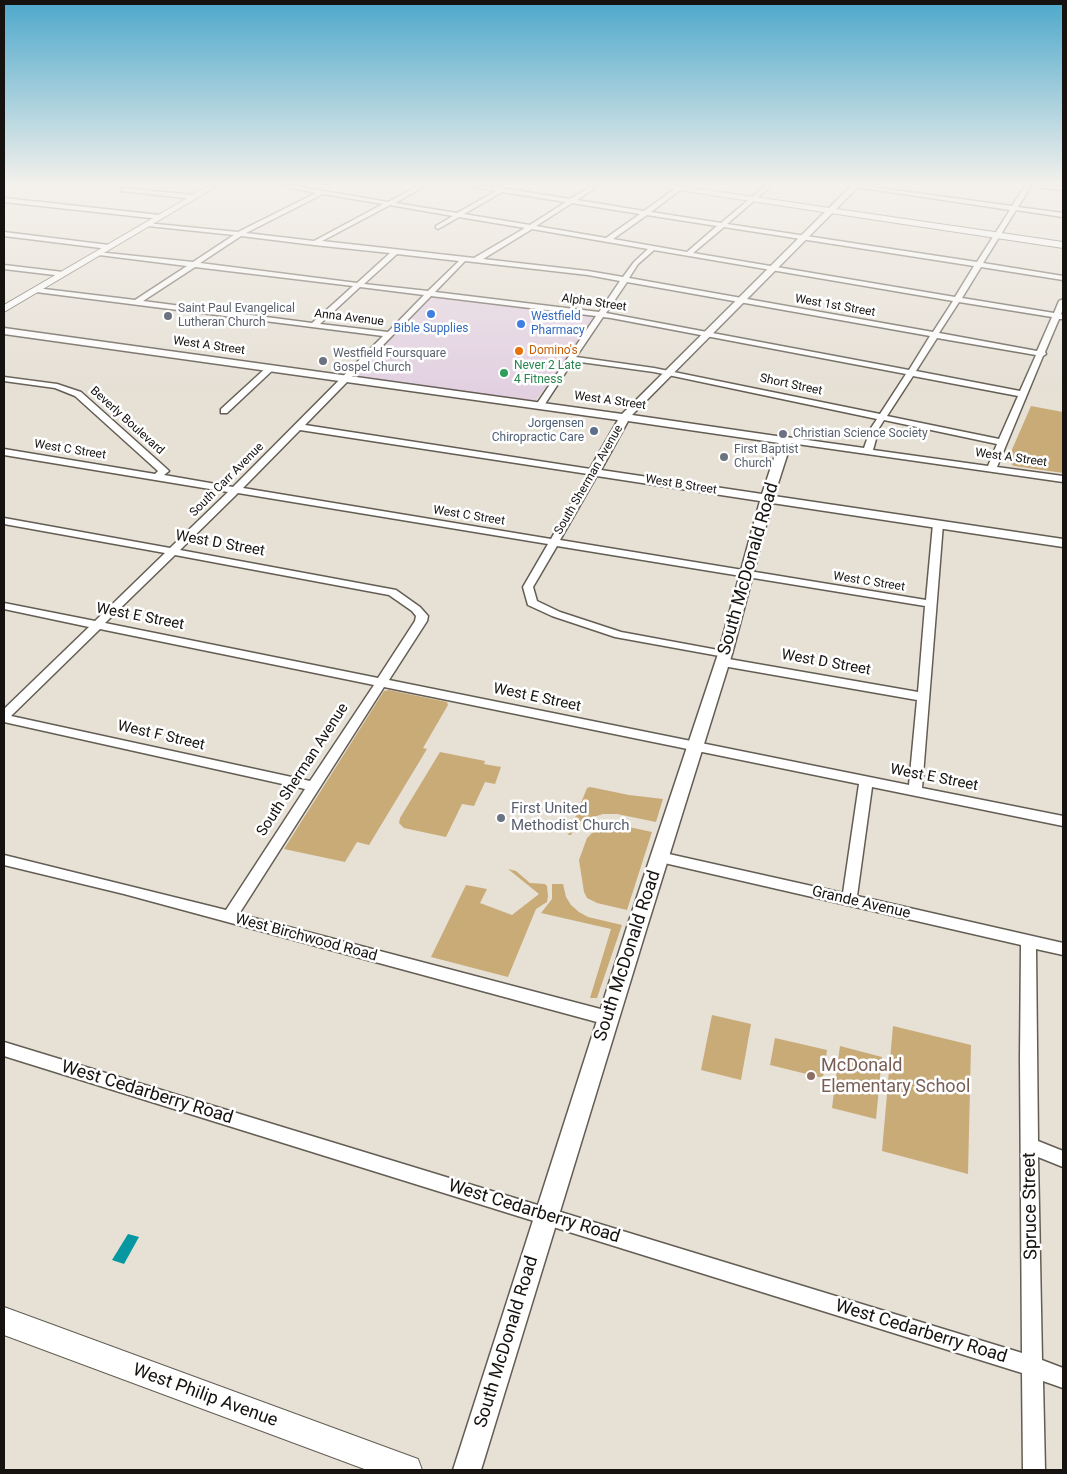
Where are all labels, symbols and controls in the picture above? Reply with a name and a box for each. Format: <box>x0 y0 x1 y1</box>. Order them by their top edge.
street label: Alpha Street <box>561 291 627 315</box>
street label: West 1st Street <box>794 292 876 320</box>
place label: Saint Paul Evangelical Lutheran Church <box>178 302 295 330</box>
street label: Anna Avenue <box>313 307 385 329</box>
marker: Bible Supplies <box>425 308 437 320</box>
marker: Saint Paul Evangelical Lutheran Church <box>162 310 174 322</box>
place label: Westfield Pharmacy <box>531 310 585 338</box>
marker: Westfield Pharmacy <box>515 318 527 330</box>
place label: Bible Supplies <box>394 322 468 336</box>
street label: West A Street <box>172 334 246 358</box>
place label: Domino's <box>529 344 578 358</box>
marker: Domino's <box>513 345 525 357</box>
place label: Westfield Foursquare Gospel Church <box>333 347 446 375</box>
marker: Westfield Foursquare Gospel Church <box>317 355 329 367</box>
place label: Never 2 Late 4 Fitness <box>514 359 581 387</box>
marker: Never 2 Late 4 Fitness <box>498 367 510 379</box>
street label: Short Street <box>758 371 824 399</box>
street label: Beverly Boulevard <box>87 384 167 458</box>
street label: West A Street <box>573 389 647 413</box>
place label: Jorgensen Chiropractic Care <box>492 417 584 445</box>
street label: South Sherman Avenue <box>552 423 626 537</box>
marker: Jorgensen Chiropractic Care <box>588 425 600 437</box>
place label: Christian Science Society <box>793 427 928 441</box>
marker: Christian Science Society <box>777 428 789 440</box>
street label: West C Street <box>33 437 107 463</box>
street label: South Carr Avenue <box>187 440 267 520</box>
place label: First Baptist Church <box>734 443 798 471</box>
street label: West A Street <box>974 446 1048 470</box>
marker: First Baptist Church <box>718 451 730 463</box>
street label: West B Street <box>644 472 718 498</box>
street label: South McDonald Road <box>714 480 784 658</box>
street label: West C Street <box>432 503 506 529</box>
street label: West D Street <box>174 527 266 561</box>
street label: West C Street <box>832 569 906 595</box>
street label: West E Street <box>94 600 186 634</box>
street label: West D Street <box>780 646 872 680</box>
street label: West E Street <box>491 680 583 716</box>
street label: South Sherman Avenue <box>253 700 353 840</box>
street label: West F Street <box>116 717 206 755</box>
street label: West E Street <box>888 761 980 795</box>
place label: First United Methodist Church <box>511 800 630 835</box>
marker: First United Methodist Church <box>495 812 507 824</box>
street label: South McDonald Road <box>590 868 666 1044</box>
street label: Grande Avenue <box>810 883 912 923</box>
street label: West Birchwood Road <box>233 910 379 966</box>
place label: McDonald Elementary School <box>821 1055 970 1098</box>
street label: West Cedarberry Road <box>59 1057 235 1129</box>
marker: McDonald Elementary School <box>805 1070 817 1082</box>
street label: Spruce Street <box>1019 1152 1043 1260</box>
street label: West Cedarberry Road <box>446 1176 622 1248</box>
street label: South McDonald Road <box>471 1254 543 1430</box>
street label: West Cedarberry Road <box>833 1296 1009 1368</box>
street label: West Philip Avenue <box>130 1360 280 1432</box>

